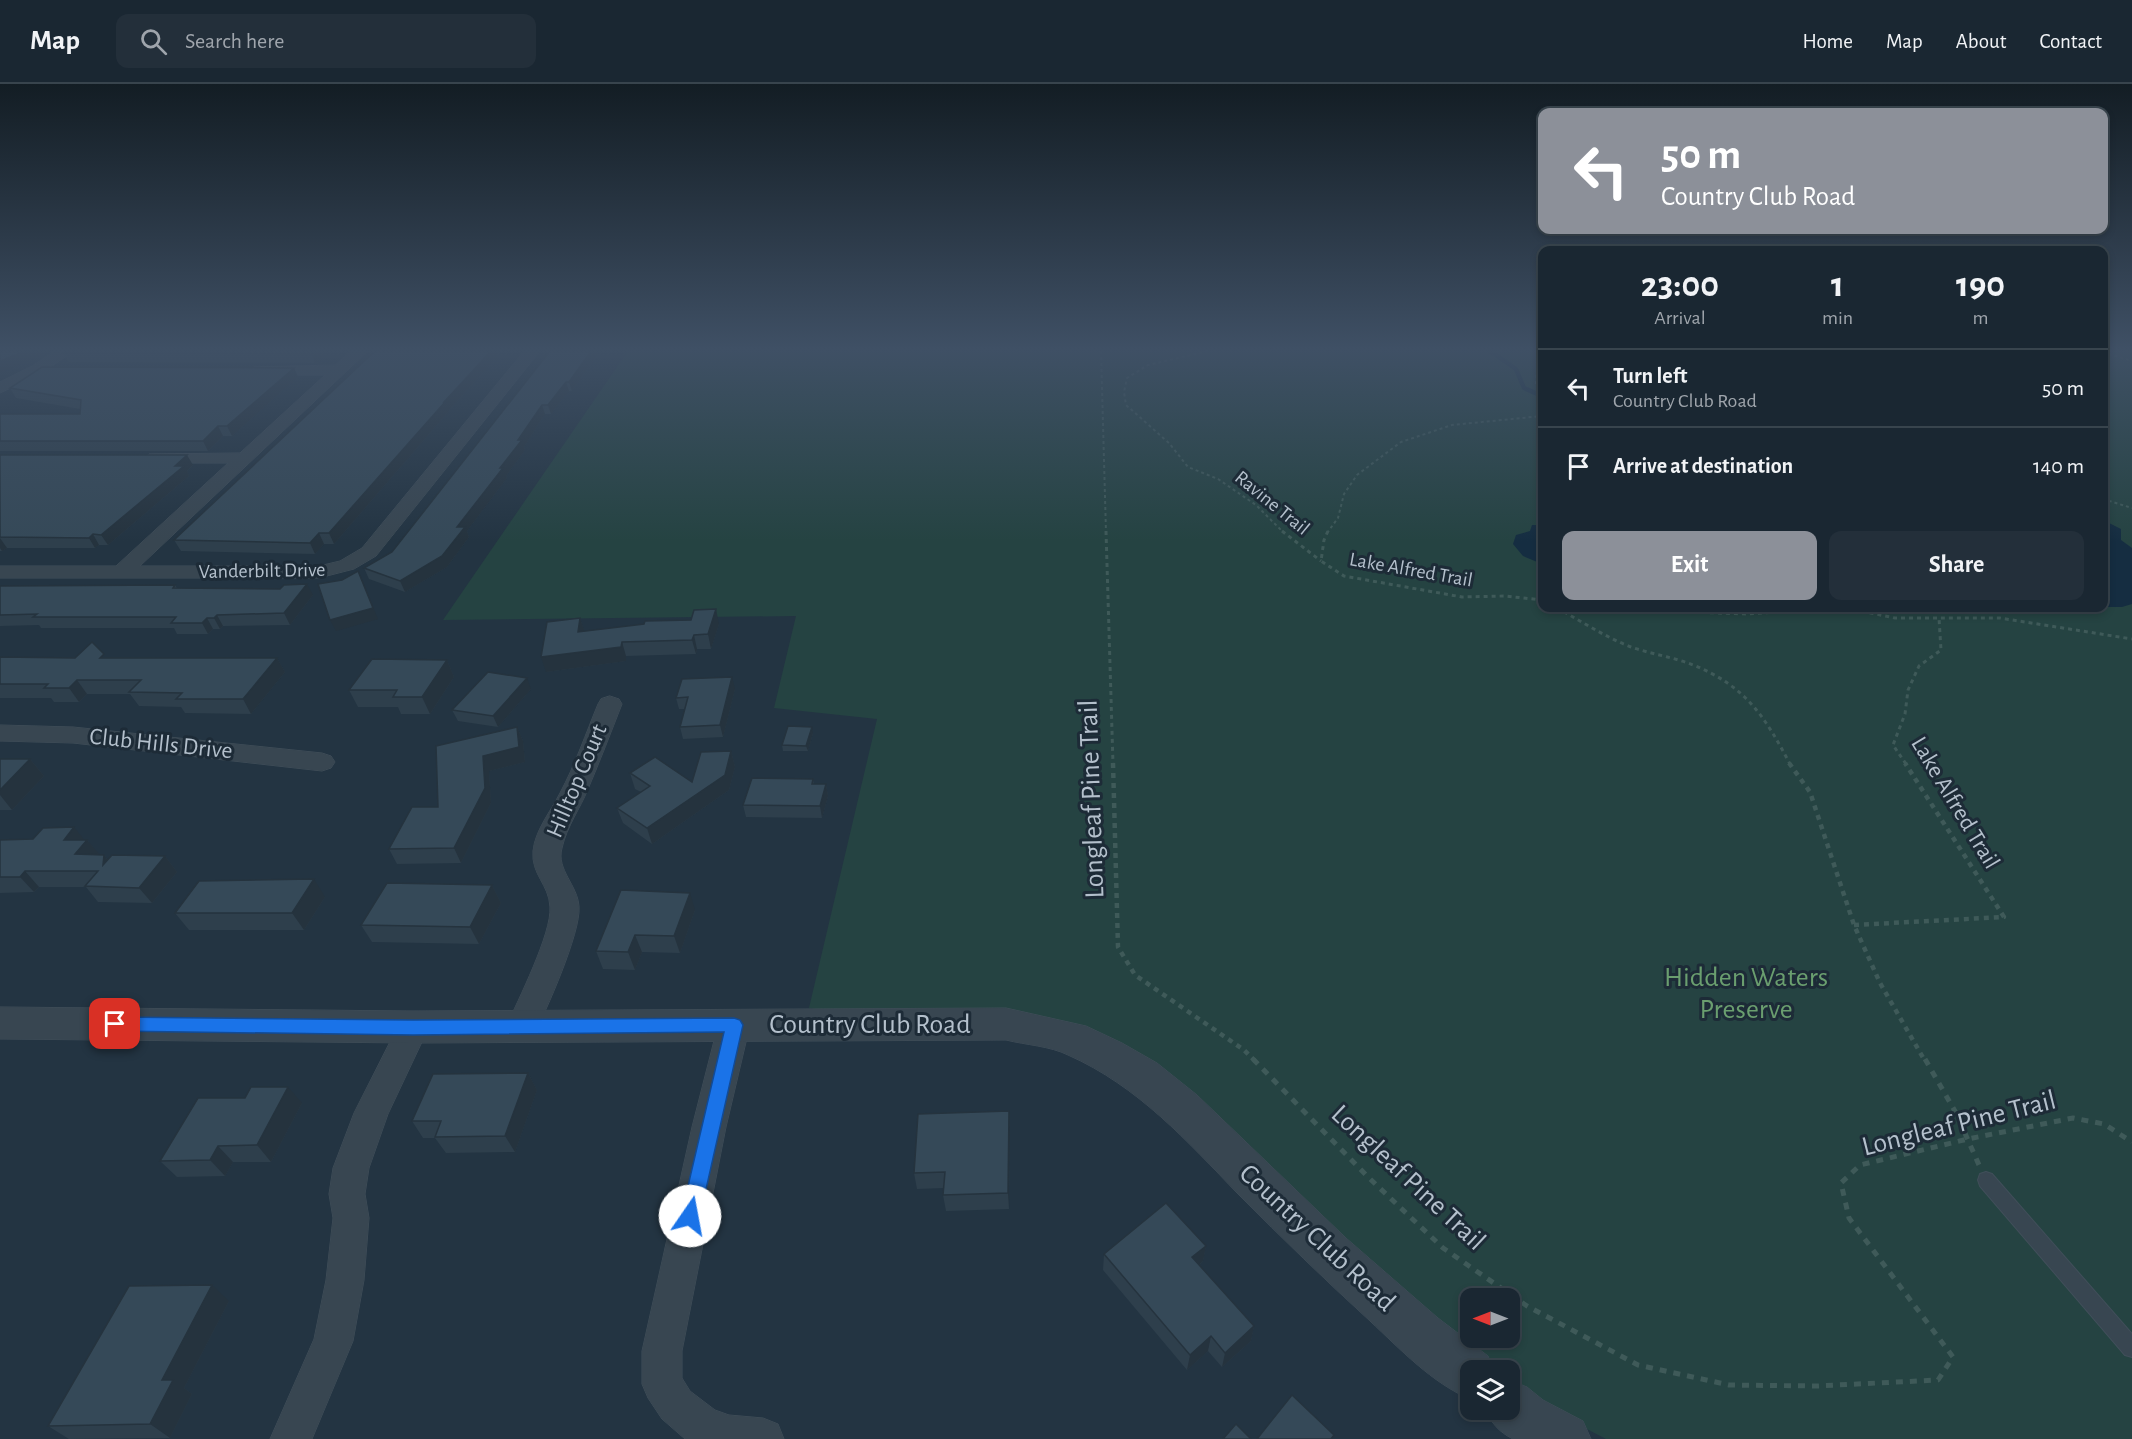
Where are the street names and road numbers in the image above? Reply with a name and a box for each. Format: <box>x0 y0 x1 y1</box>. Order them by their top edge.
street label: Ravine Trail <box>1231 467 1313 539</box>
street label: Lake Alfred Trail <box>1348 549 1474 591</box>
street label: Vanderbilt Drive <box>198 560 326 582</box>
street label: Longleaf Pine Trail <box>1075 699 1109 899</box>
street label: Hilltop Court <box>542 721 612 841</box>
street label: Club Hills Drive <box>88 725 234 763</box>
street label: Lake Alfred Trail <box>1906 733 2004 873</box>
street label: Country Club Road <box>769 1011 971 1039</box>
street label: Longleaf Pine Trail <box>1859 1086 2059 1162</box>
street label: Longleaf Pine Trail <box>1326 1100 1490 1256</box>
street label: Country Club Road <box>1234 1159 1400 1317</box>

